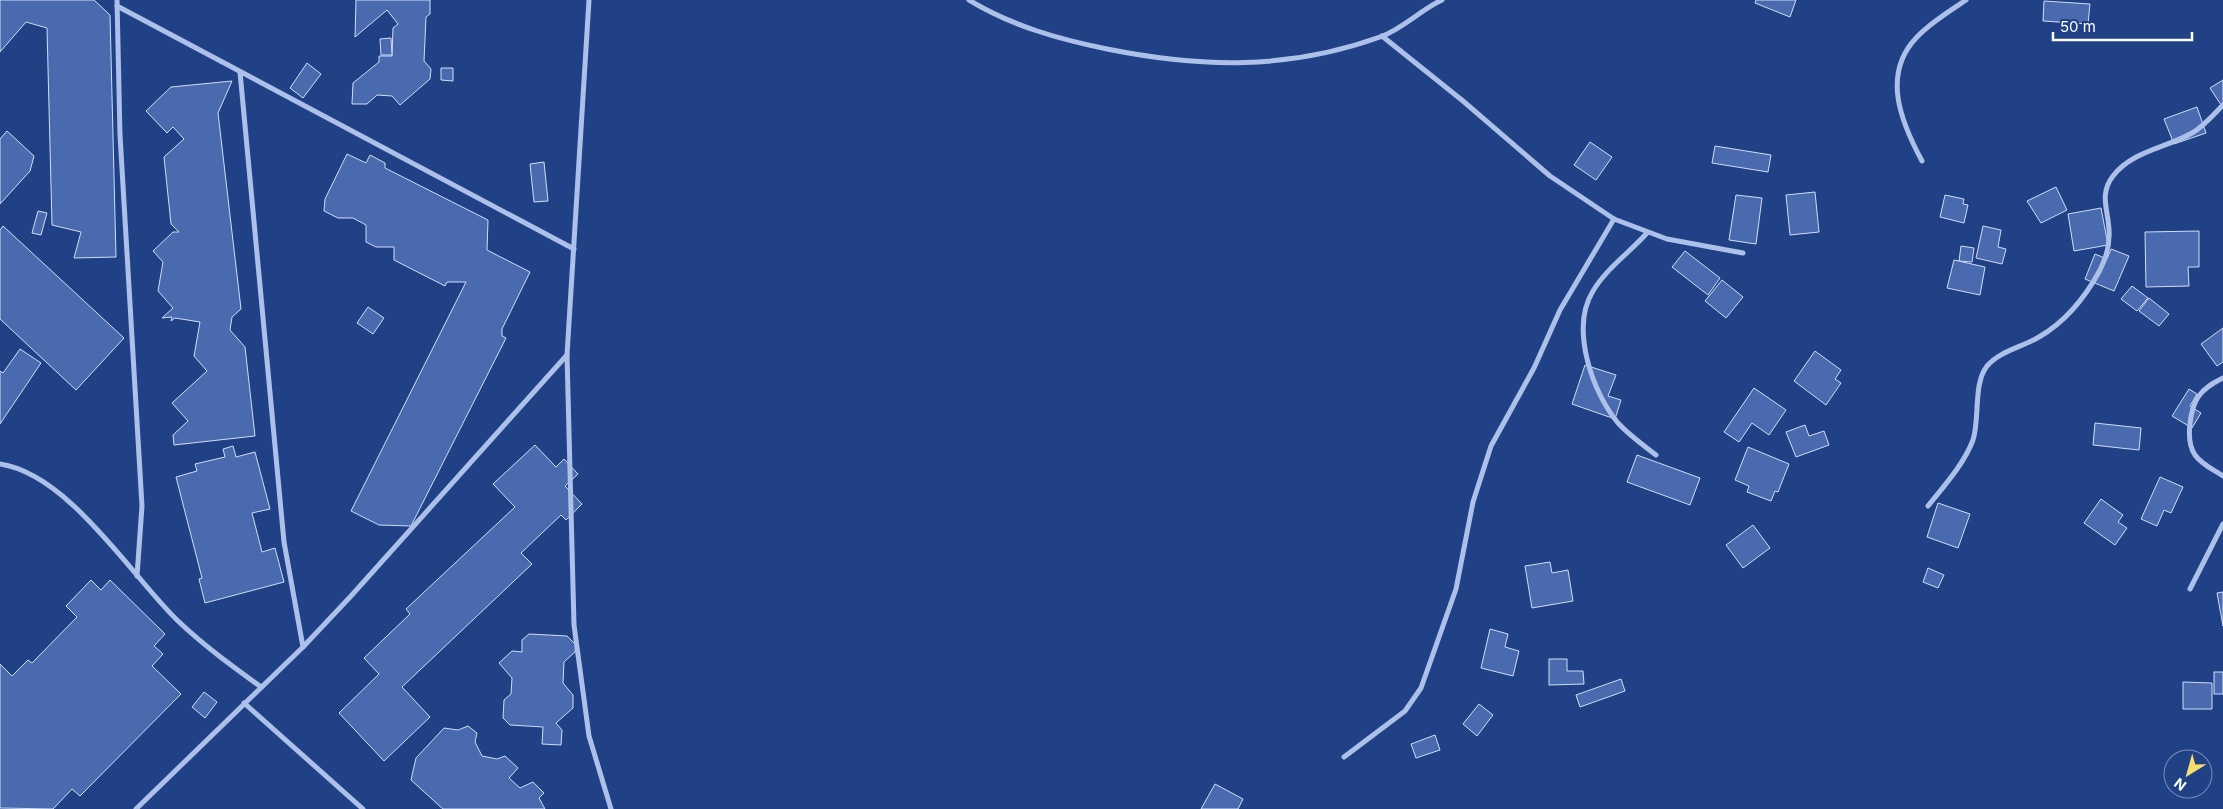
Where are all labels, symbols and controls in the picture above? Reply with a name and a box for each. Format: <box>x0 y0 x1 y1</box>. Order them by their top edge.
scale bar <box>2053 10 2192 42</box>
text: 50 m <box>2060 17 2096 36</box>
north arrow <box>2163 749 2213 799</box>
text: N <box>2170 775 2189 795</box>

